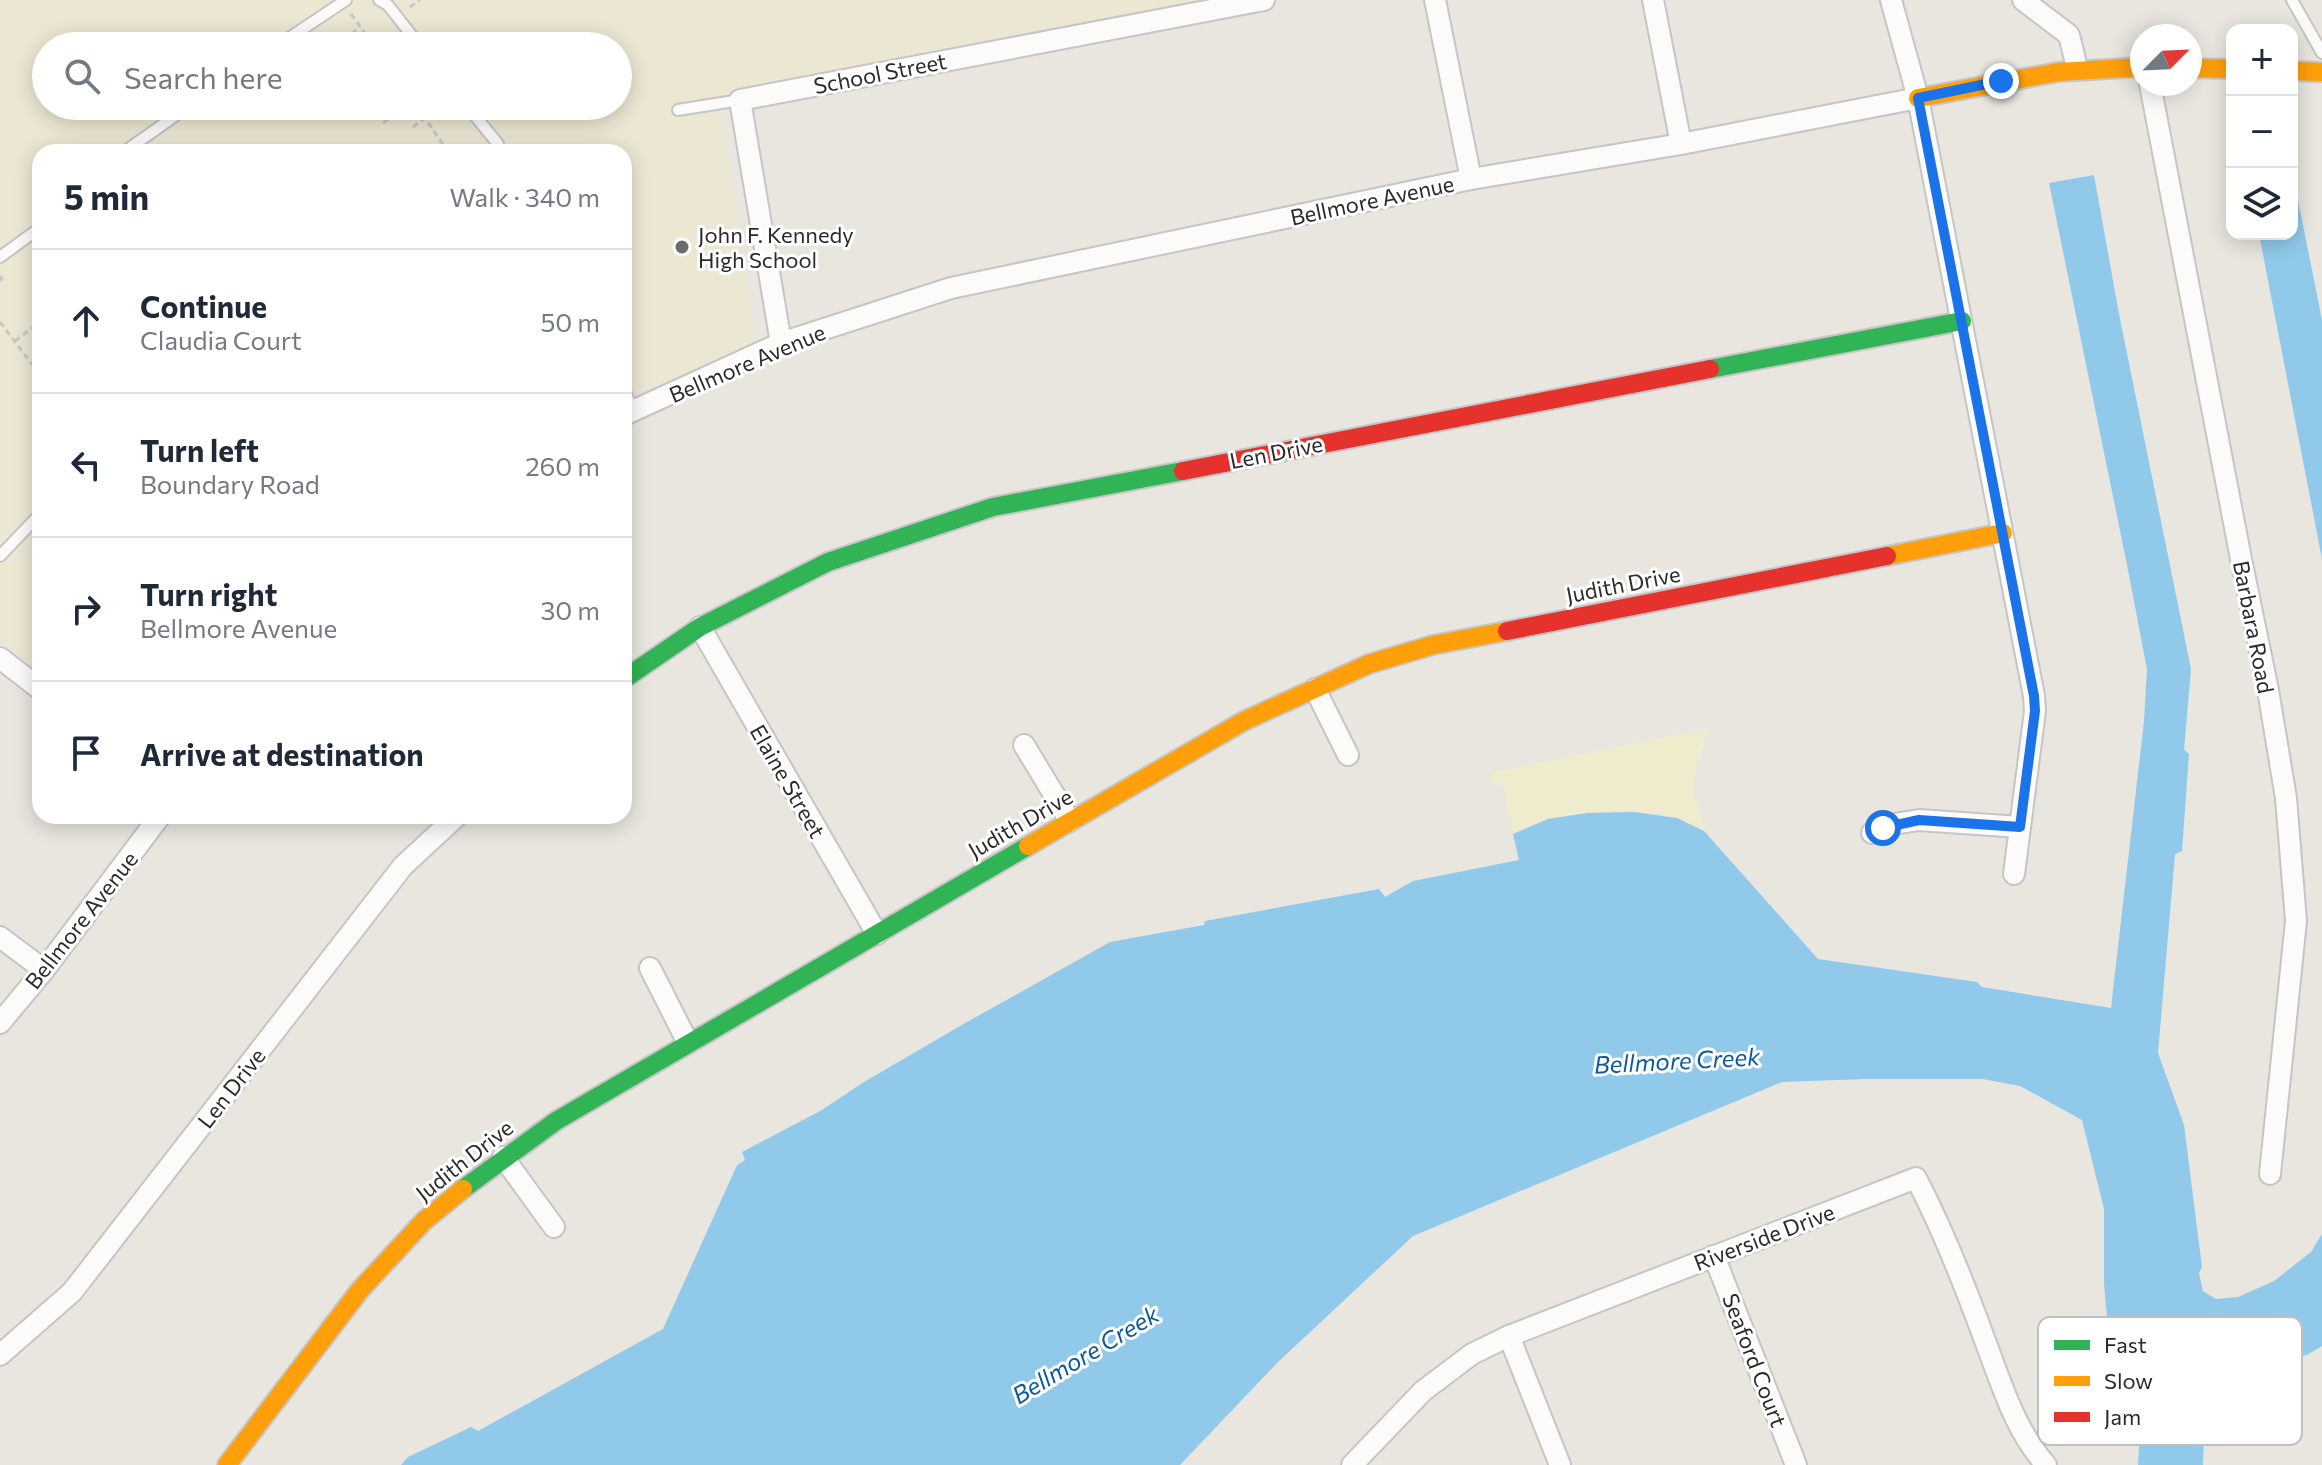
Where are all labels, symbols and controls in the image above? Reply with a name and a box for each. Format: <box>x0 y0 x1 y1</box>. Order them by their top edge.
north arrow <box>2130 24 2202 96</box>
map controls <box>2226 24 2298 240</box>
button: + <box>2226 24 2298 96</box>
search box <box>32 32 632 120</box>
street label: School Street <box>811 47 949 99</box>
icon: search <box>60 54 104 98</box>
text: Search here <box>124 58 283 95</box>
route end <box>1983 63 2019 99</box>
button: − <box>2226 96 2298 168</box>
button: layers <box>2226 168 2298 240</box>
street label: Bellmore Avenue <box>1288 169 1456 231</box>
text: 5 min <box>64 175 149 217</box>
text: Walk · 340 m <box>449 181 600 212</box>
place label: John F. Kennedy High School <box>698 221 854 273</box>
marker: John F. Kennedy High School <box>673 238 691 256</box>
text: Continue <box>140 287 267 324</box>
icon: ahead <box>64 299 108 343</box>
text: 50 m <box>540 306 600 337</box>
street label: Bellmore Avenue <box>665 318 829 408</box>
text: Claudia Court <box>140 324 302 355</box>
street label: Len Drive <box>1227 430 1325 474</box>
text: Turn left <box>140 431 259 468</box>
icon: left <box>64 443 108 487</box>
text: 260 m <box>525 450 600 481</box>
text: Boundary Road <box>140 468 320 499</box>
street label: Barbara Road <box>2228 558 2280 696</box>
street label: Judith Drive <box>1563 560 1683 608</box>
text: Turn right <box>140 575 277 612</box>
icon: right <box>64 587 108 631</box>
text: 30 m <box>541 594 600 625</box>
text: Bellmore Avenue <box>140 612 337 643</box>
street label: Elaine Street <box>745 720 831 842</box>
icon: arrive <box>64 731 108 775</box>
text: Arrive at destination <box>140 735 424 772</box>
street label: Judith Drive <box>963 782 1077 864</box>
route start <box>1865 810 1901 846</box>
street label: Bellmore Avenue <box>19 846 143 994</box>
water label: Bellmore Creek <box>1593 1041 1762 1079</box>
street label: Len Drive <box>191 1043 271 1133</box>
street label: Judith Drive <box>410 1114 518 1206</box>
street label: Riverside Drive <box>1690 1198 1838 1276</box>
street label: Seaford Court <box>1717 1289 1793 1431</box>
water label: Bellmore Creek <box>1006 1298 1164 1409</box>
legend <box>2038 1317 2302 1445</box>
text: Fast <box>2104 1331 2147 1358</box>
text: Slow <box>2104 1367 2153 1394</box>
text: Jam <box>2104 1403 2141 1430</box>

